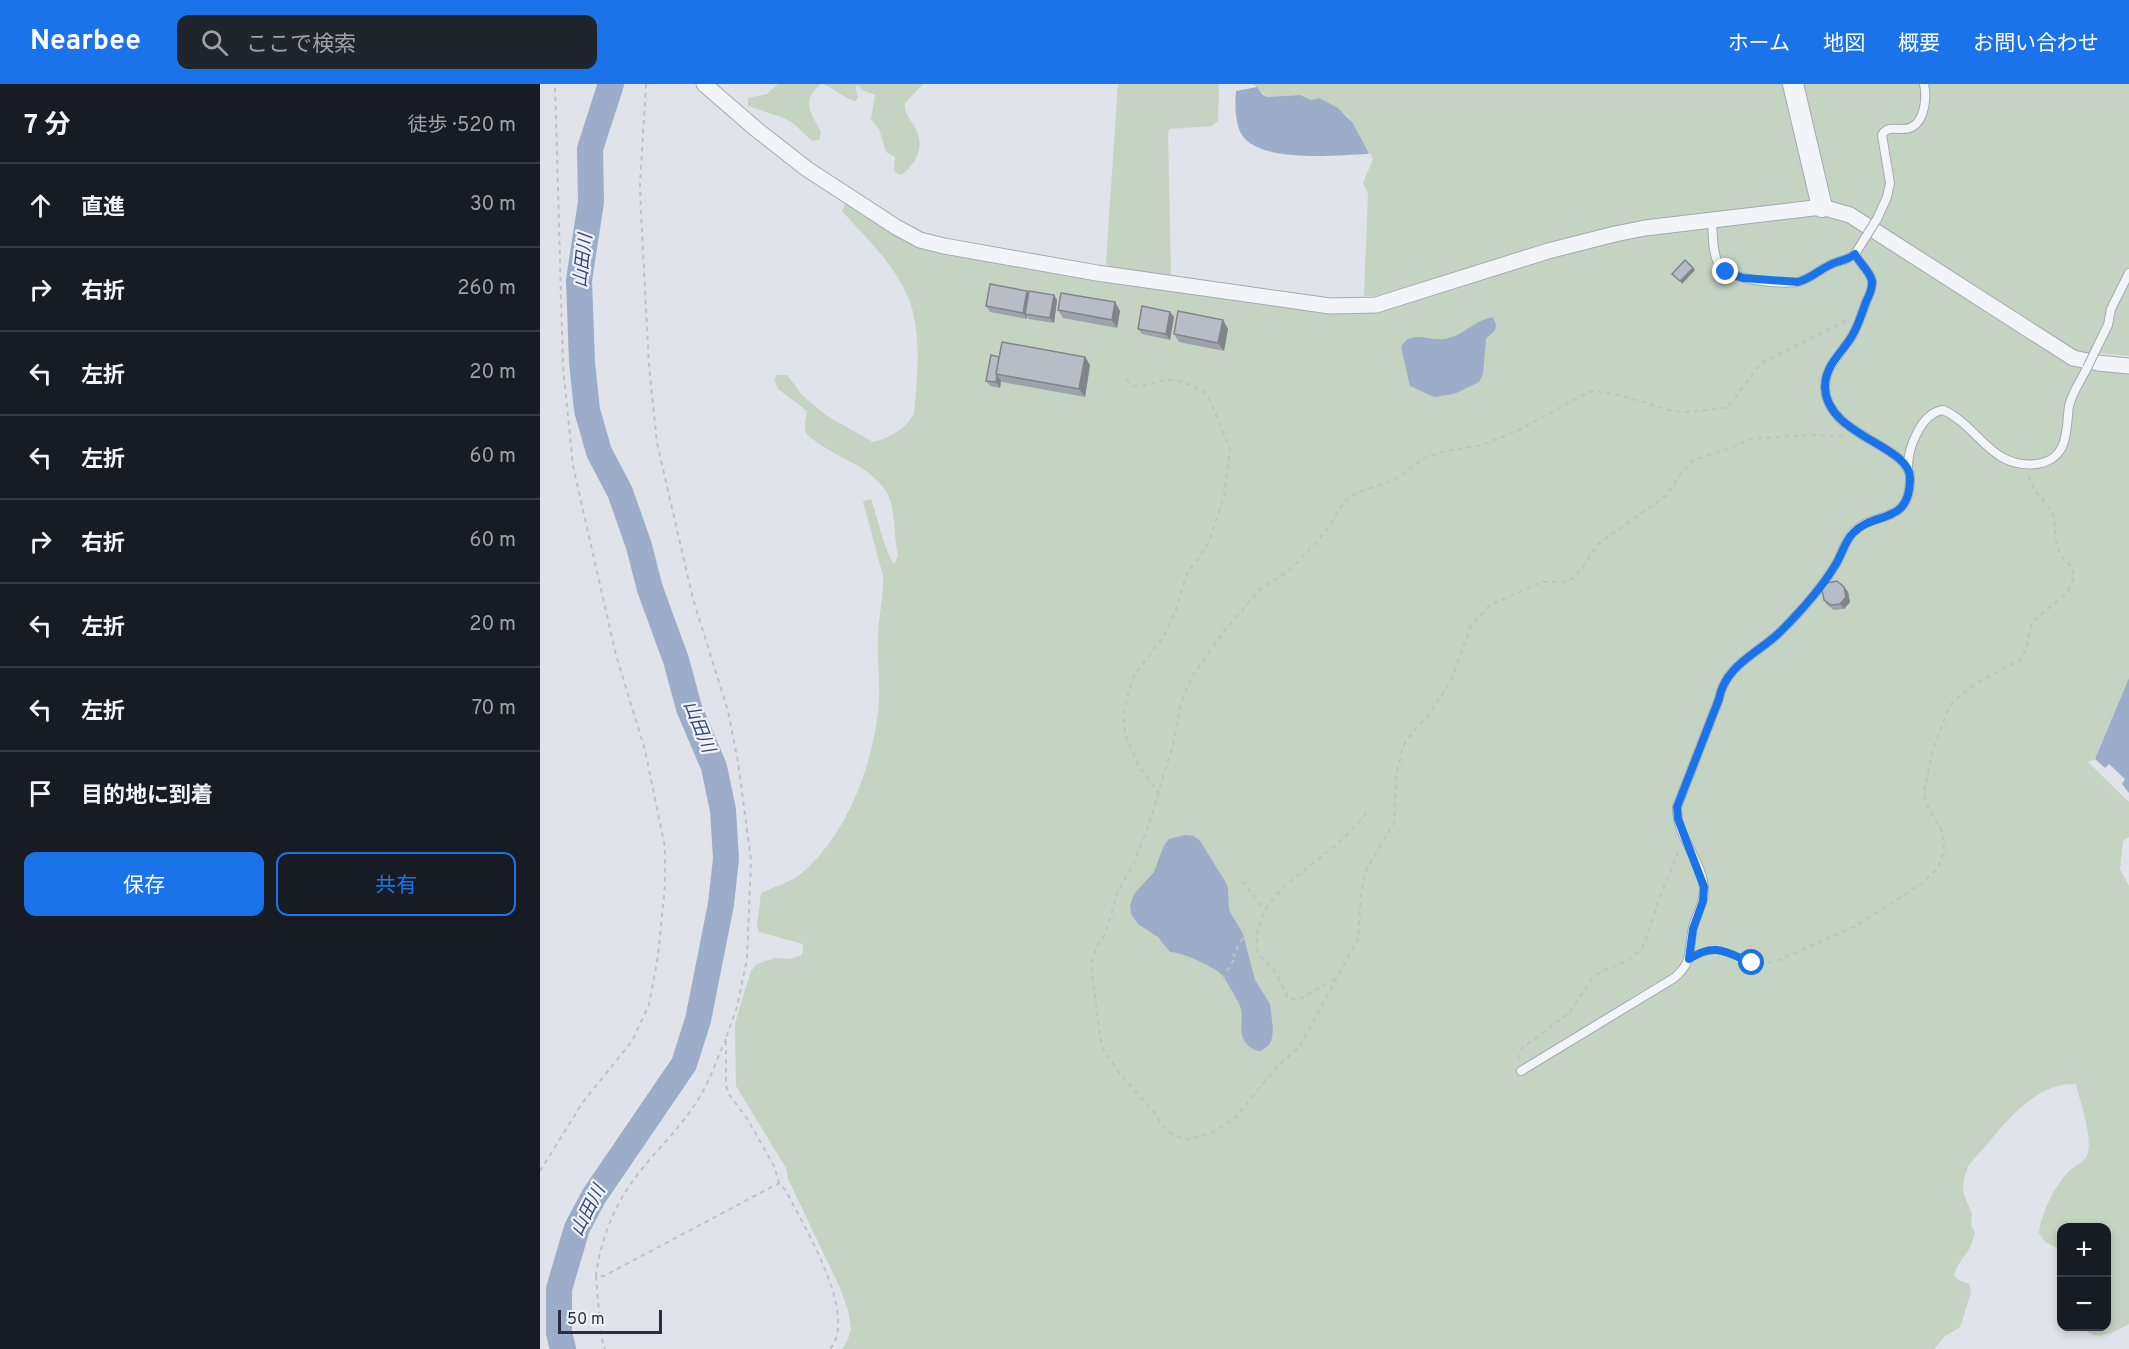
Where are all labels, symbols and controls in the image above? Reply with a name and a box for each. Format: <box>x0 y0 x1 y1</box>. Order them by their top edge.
search box <box>177 15 597 69</box>
text: Nearbee <box>30 24 141 60</box>
icon: search <box>198 26 231 59</box>
text: ホーム <box>1728 31 1790 58</box>
text: 地図 <box>1823 31 1865 58</box>
text: 概要 <box>1898 31 1940 58</box>
text: お問い合わせ <box>1973 31 2099 58</box>
text: ここで検索 <box>246 32 356 59</box>
text: 7 分 <box>24 110 71 143</box>
text: 徒歩 · 520 m <box>408 113 516 139</box>
icon: ahead <box>24 189 57 222</box>
text: 30 m <box>470 192 516 218</box>
text: 直進 <box>81 195 125 222</box>
water label: 山田川 <box>570 231 598 289</box>
route end <box>1712 258 1738 284</box>
icon: right <box>24 273 57 306</box>
text: 260 m <box>457 276 516 302</box>
text: 右折 <box>81 279 125 306</box>
icon: left <box>24 357 57 390</box>
text: 20 m <box>469 360 516 386</box>
text: 左折 <box>81 363 125 390</box>
icon: left <box>24 441 57 474</box>
text: 60 m <box>470 444 516 470</box>
text: 左折 <box>81 447 125 474</box>
icon: right <box>24 525 57 558</box>
text: 60 m <box>470 528 516 554</box>
text: 右折 <box>81 531 125 558</box>
icon: left <box>24 609 57 642</box>
text: 20 m <box>469 612 516 638</box>
text: 左折 <box>81 615 125 642</box>
icon: left <box>24 693 57 726</box>
text: 70 m <box>472 696 516 722</box>
water label: 山田川 <box>677 698 720 758</box>
text: 左折 <box>81 699 125 726</box>
icon: arrive <box>24 777 57 810</box>
text: 目的地に到着 <box>81 783 213 810</box>
button: 保存 <box>24 852 264 916</box>
button: 共有 <box>276 852 516 916</box>
route start <box>1738 949 1764 975</box>
water label: 山田川 <box>566 1180 612 1240</box>
map controls <box>2057 1223 2111 1331</box>
button: + <box>2057 1223 2111 1277</box>
button: − <box>2057 1277 2111 1331</box>
scale bar <box>558 1307 662 1334</box>
text: 50 m <box>567 1310 605 1330</box>

